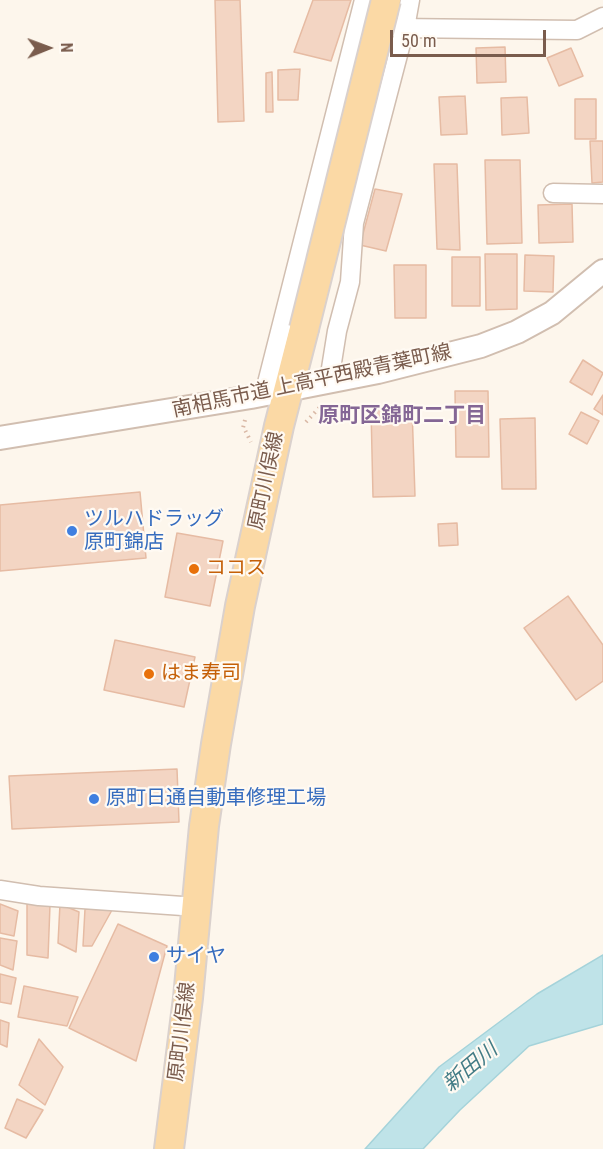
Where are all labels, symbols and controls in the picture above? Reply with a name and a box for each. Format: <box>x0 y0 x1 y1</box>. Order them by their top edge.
north arrow <box>18 18 78 78</box>
scale bar <box>393 18 549 56</box>
text: 50 m <box>401 30 436 51</box>
text: N <box>57 43 76 53</box>
street label: 南相馬市道 上高平西殿青葉町線 <box>170 341 454 423</box>
district label: 原町区錦町二丁目 <box>318 404 486 430</box>
street label: 原町川俣線 <box>245 430 289 532</box>
place label: ツルハドラッグ 原町錦店 <box>84 508 224 555</box>
marker: ツルハドラッグ 原町錦店 <box>65 524 79 538</box>
place label: ココス <box>206 557 266 581</box>
marker: ココス <box>187 562 201 576</box>
place label: はま寿司 <box>161 662 241 686</box>
marker: はま寿司 <box>142 667 156 681</box>
place label: 原町日通自動車修理工場 <box>106 787 326 811</box>
marker: 原町日通自動車修理工場 <box>87 792 101 806</box>
place label: サイヤ <box>166 945 226 969</box>
marker: サイヤ <box>147 950 161 964</box>
street label: 原町川俣線 <box>165 981 201 1083</box>
water label: 新田川 <box>439 1038 503 1098</box>

